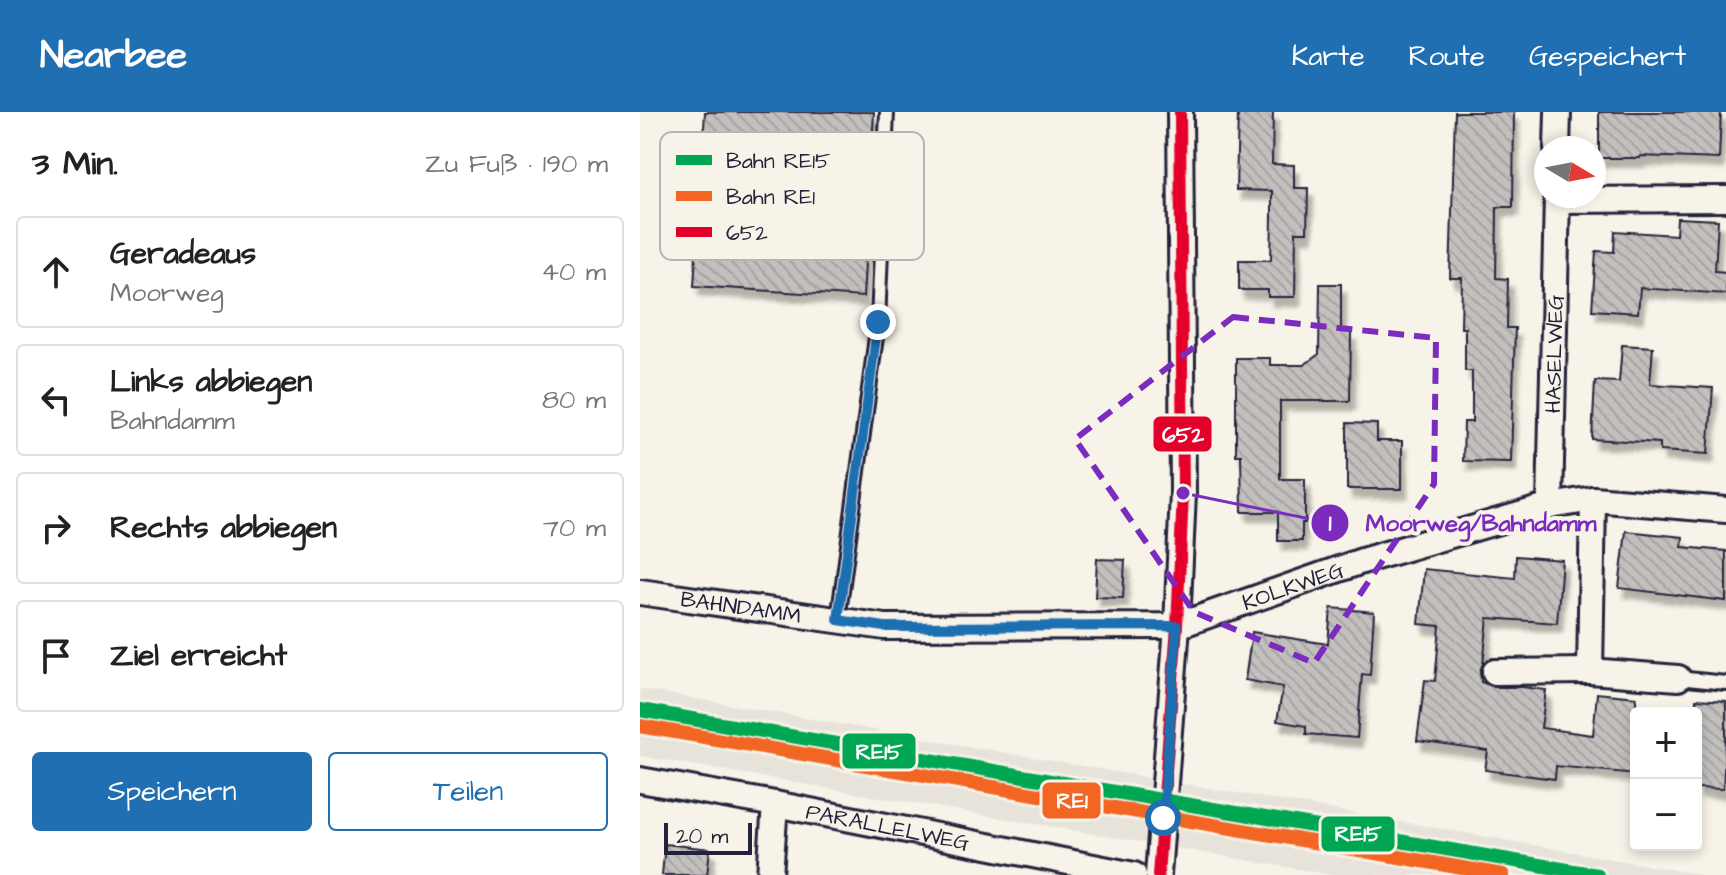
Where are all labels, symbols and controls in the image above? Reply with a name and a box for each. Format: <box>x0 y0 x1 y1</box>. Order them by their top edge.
text: Nearbee <box>40 30 187 82</box>
text: Karte <box>1291 37 1365 76</box>
text: Route <box>1409 37 1485 76</box>
text: Gespeichert <box>1529 37 1686 76</box>
legend <box>660 132 924 260</box>
north arrow <box>1534 136 1606 208</box>
text: 3 Min. <box>32 140 118 188</box>
text: Zu Fuß · 190 m <box>425 146 608 182</box>
text: Bahn RE15 <box>726 146 831 177</box>
text: Bahn RE1 <box>726 182 815 213</box>
text: 652 <box>726 218 768 249</box>
text: Geradeaus <box>110 233 256 275</box>
icon: ahead <box>34 250 78 294</box>
text: 40 m <box>541 254 606 290</box>
text: Moorweg <box>110 275 224 311</box>
street label: HASELWEG <box>1538 294 1572 414</box>
route end <box>860 304 896 340</box>
text: Links abbiegen <box>110 361 312 403</box>
icon: left <box>34 378 78 422</box>
text: 80 m <box>542 382 606 418</box>
text: Bahndamm <box>110 403 235 439</box>
line badge: 652 <box>1152 415 1213 453</box>
text: 652 <box>1162 420 1204 451</box>
callout: Moorweg/Bahndamm <box>1310 499 1612 547</box>
icon: right <box>34 506 78 550</box>
text: Rechts abbiegen <box>110 507 337 549</box>
text: 1 <box>1328 507 1332 541</box>
text: Moorweg/Bahndamm <box>1366 507 1597 542</box>
text: 70 m <box>543 510 606 546</box>
street label: KOLKWEG <box>1238 555 1348 619</box>
street label: BAHNDAMM <box>678 584 803 632</box>
icon: arrive <box>34 634 78 678</box>
text: Ziel erreicht <box>110 635 287 677</box>
map controls <box>1630 707 1702 851</box>
button: + <box>1630 707 1702 779</box>
line badge: RE15 <box>841 732 917 770</box>
text: RE15 <box>855 737 903 768</box>
button: Speichern <box>32 752 312 831</box>
button: Teilen <box>328 752 608 831</box>
button: − <box>1630 779 1702 851</box>
line badge: RE1 <box>1041 781 1102 820</box>
text: RE1 <box>1056 786 1088 817</box>
street label: PARALLELWEG <box>803 796 972 859</box>
route start <box>1145 800 1181 836</box>
line badge: RE15 <box>1320 815 1396 853</box>
scale bar <box>664 819 752 855</box>
text: RE15 <box>1334 819 1382 850</box>
text: 20 m <box>676 821 728 852</box>

